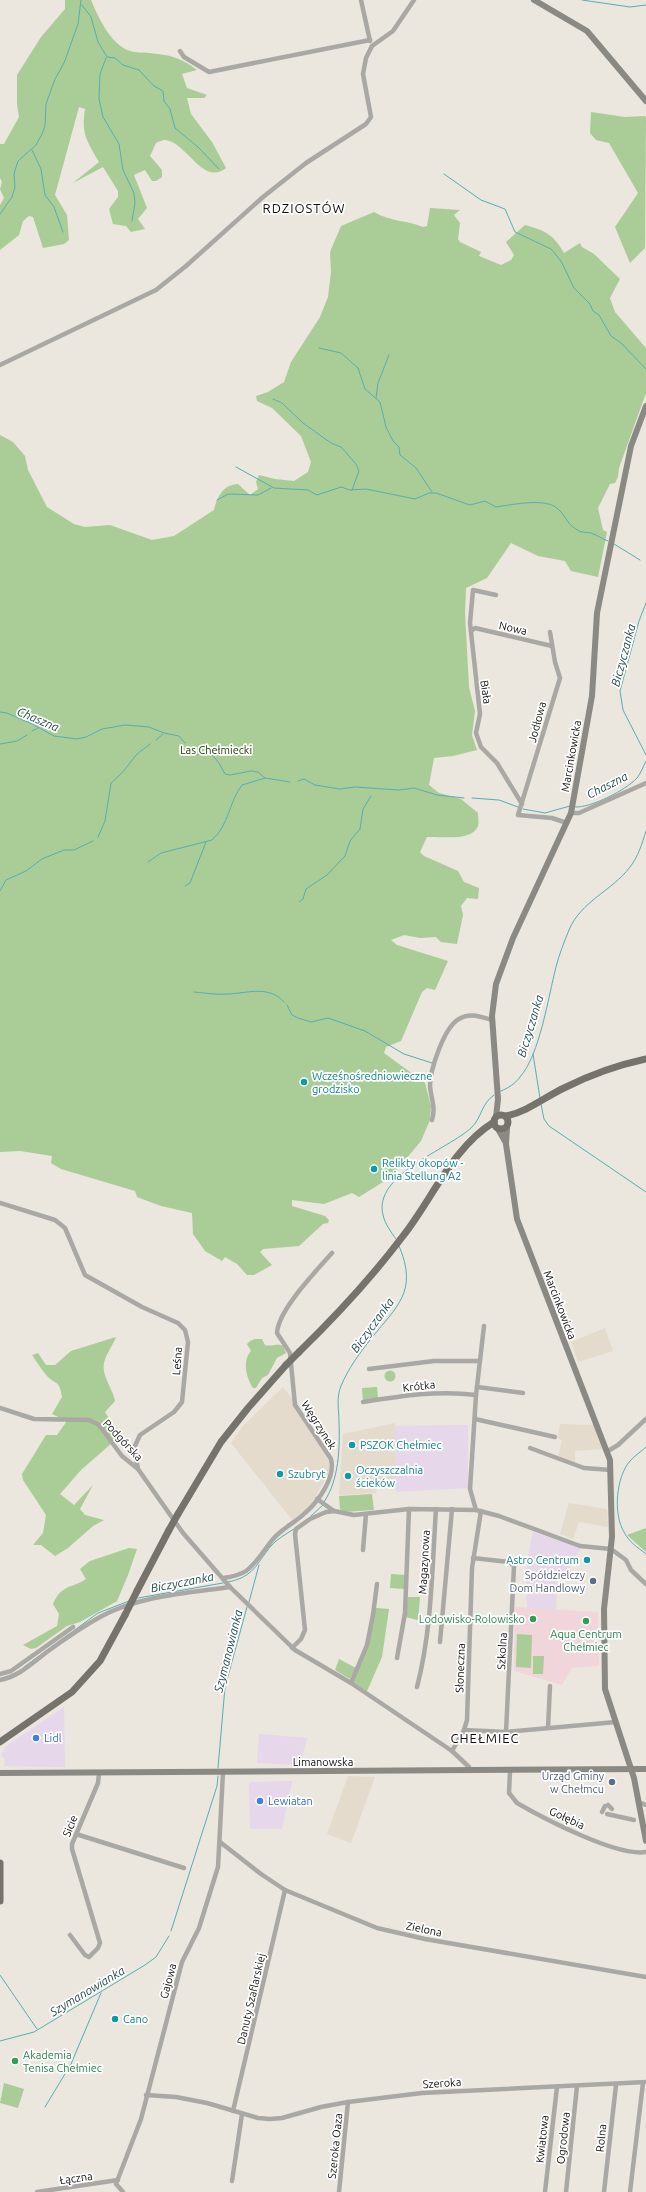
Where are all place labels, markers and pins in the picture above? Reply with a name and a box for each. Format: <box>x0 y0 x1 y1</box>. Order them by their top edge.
place label: Wcześnośredniowieczne grodzisko <box>312 1070 432 1095</box>
marker: Wcześnośredniowieczne grodzisko <box>299 1077 309 1087</box>
place label: Relikty okopów - linia Stellung A2 <box>382 1157 463 1182</box>
marker: Relikty okopów - linia Stellung A2 <box>369 1164 379 1174</box>
place label: PSZOK Chełmiec <box>360 1439 442 1451</box>
marker: PSZOK Chełmiec <box>347 1440 357 1450</box>
place label: Oczyszczalnia ścieków <box>356 1464 423 1489</box>
place label: Szubryt <box>288 1468 326 1480</box>
marker: Szubryt <box>275 1469 285 1479</box>
marker: Oczyszczalnia ścieków <box>343 1471 353 1481</box>
place label: Astro Centrum <box>506 1554 579 1566</box>
marker: Astro Centrum <box>582 1555 592 1565</box>
place label: Spółdzielczy Dom Handlowy <box>509 1569 586 1594</box>
marker: Spółdzielczy Dom Handlowy <box>588 1576 598 1586</box>
place label: Lodowisko-Rolowisko <box>419 1613 525 1625</box>
marker: Lodowisko-Rolowisko <box>528 1614 538 1624</box>
marker: Aqua Centrum Chełmiec <box>581 1616 591 1626</box>
place label: Aqua Centrum Chełmiec <box>550 1628 622 1653</box>
place label: Lidl <box>44 1732 62 1744</box>
marker: Lidl <box>31 1733 41 1743</box>
place label: Urząd Gminy w Chełmcu <box>542 1770 605 1795</box>
marker: Urząd Gminy w Chełmcu <box>607 1777 617 1787</box>
place label: Lewiatan <box>268 1795 313 1807</box>
marker: Lewiatan <box>255 1796 265 1806</box>
place label: Cano <box>123 2013 148 2025</box>
marker: Cano <box>110 2014 120 2024</box>
place label: Akademia Tenisa Chełmiec <box>23 2049 102 2074</box>
marker: Akademia Tenisa Chełmiec <box>10 2056 20 2066</box>

